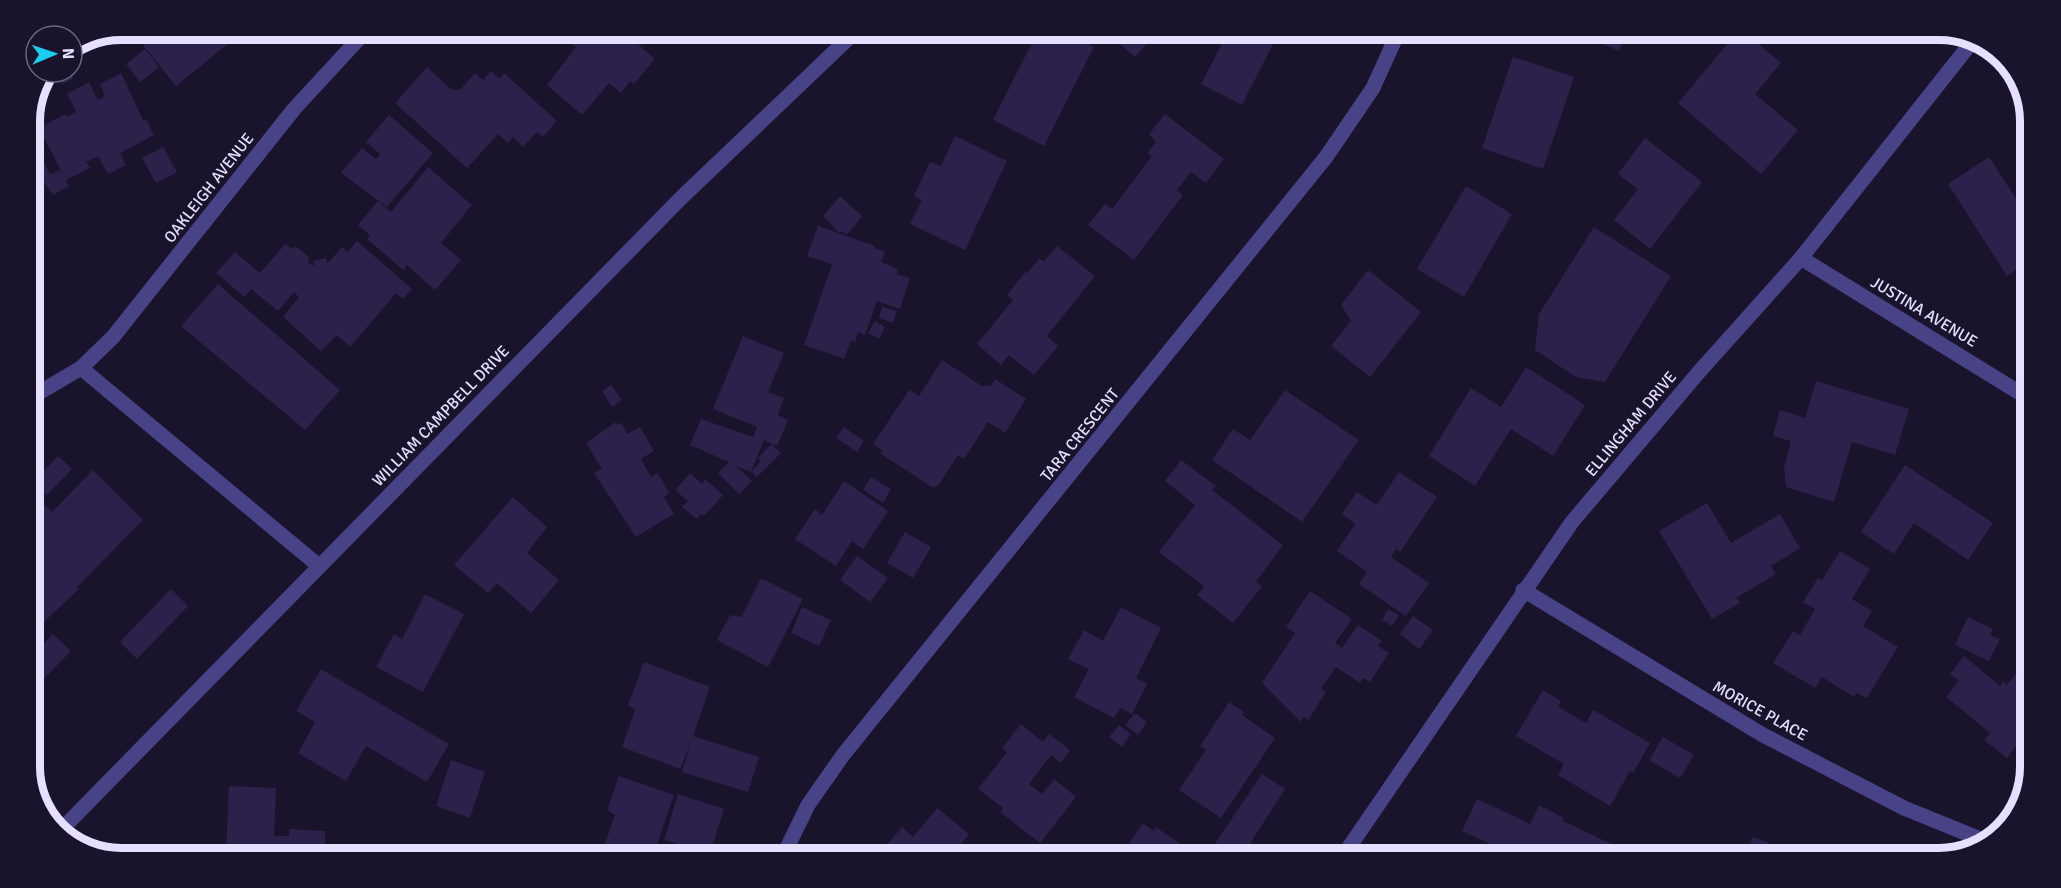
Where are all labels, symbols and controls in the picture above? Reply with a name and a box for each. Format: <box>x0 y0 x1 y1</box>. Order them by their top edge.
north arrow <box>24 24 84 84</box>
text: N <box>58 48 78 59</box>
street label: OAKLEIGH AVENUE <box>160 129 258 247</box>
street label: JUSTINA AVENUE <box>1867 272 1981 352</box>
street label: WILLIAM CAMPBELL DRIVE <box>368 341 514 491</box>
street label: ELLINGHAM DRIVE <box>1581 367 1681 481</box>
street label: TARA CRESCENT <box>1036 384 1124 486</box>
street label: MORICE PLACE <box>1709 677 1811 745</box>

